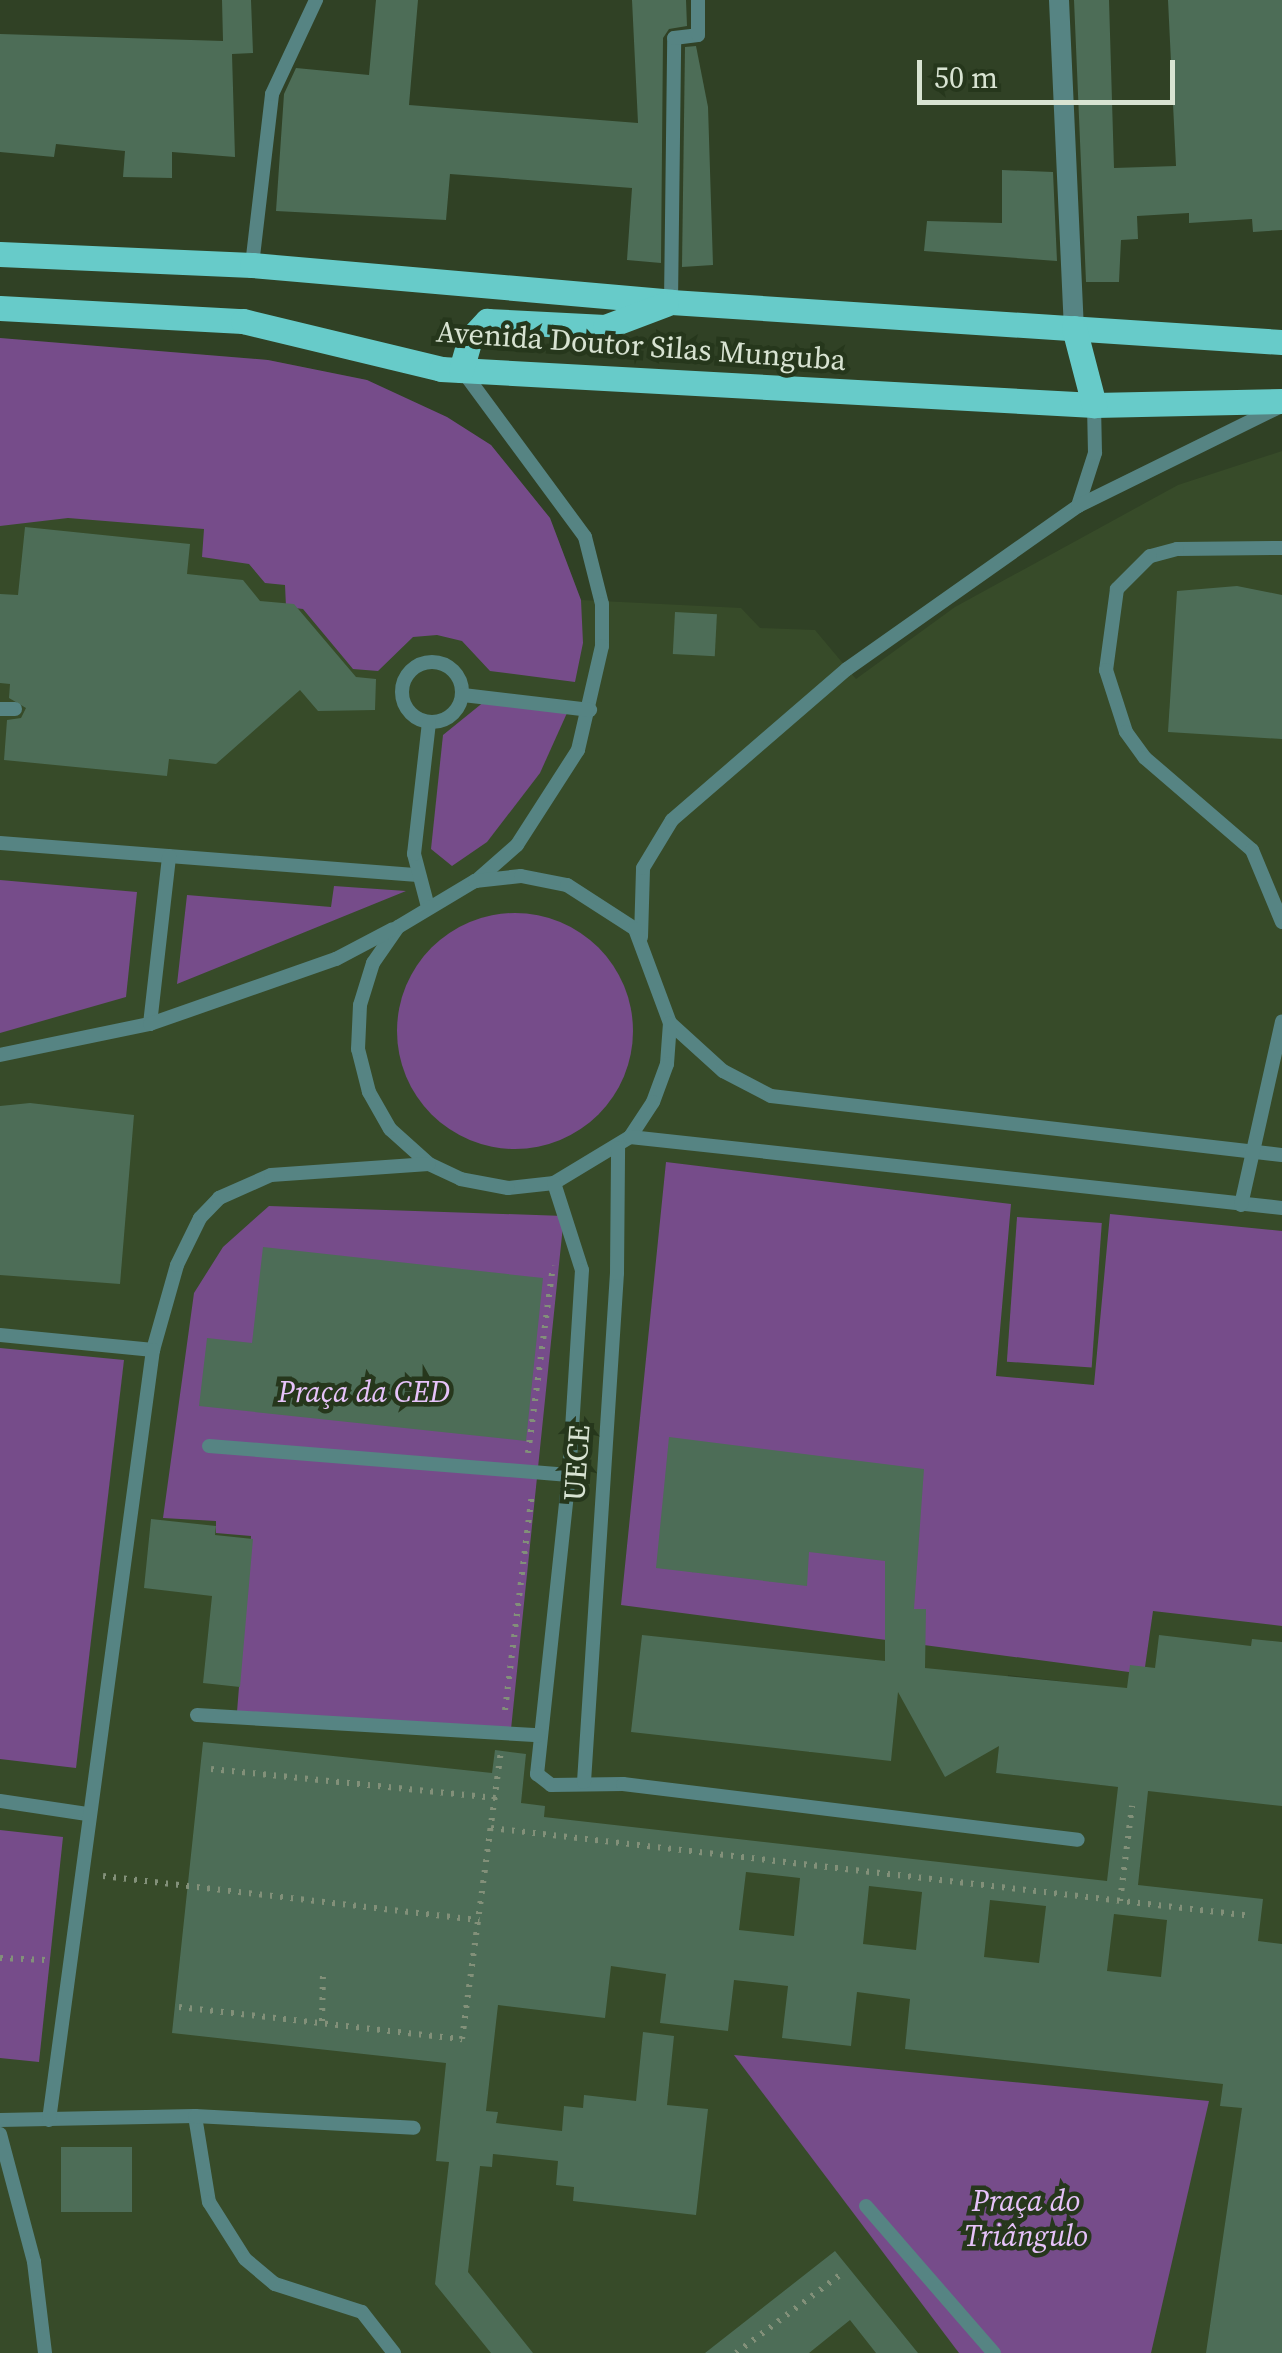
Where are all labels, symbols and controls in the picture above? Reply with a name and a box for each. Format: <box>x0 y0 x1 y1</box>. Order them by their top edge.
scale bar <box>922 40 1180 102</box>
text: 50 m <box>934 57 998 98</box>
street label: Avenida Doutor Silas Munguba <box>435 314 847 378</box>
park label: Praça da CED <box>278 1374 450 1410</box>
street label: UECE <box>556 1424 598 1502</box>
park label: Praça do Triângulo <box>964 2183 1088 2254</box>

